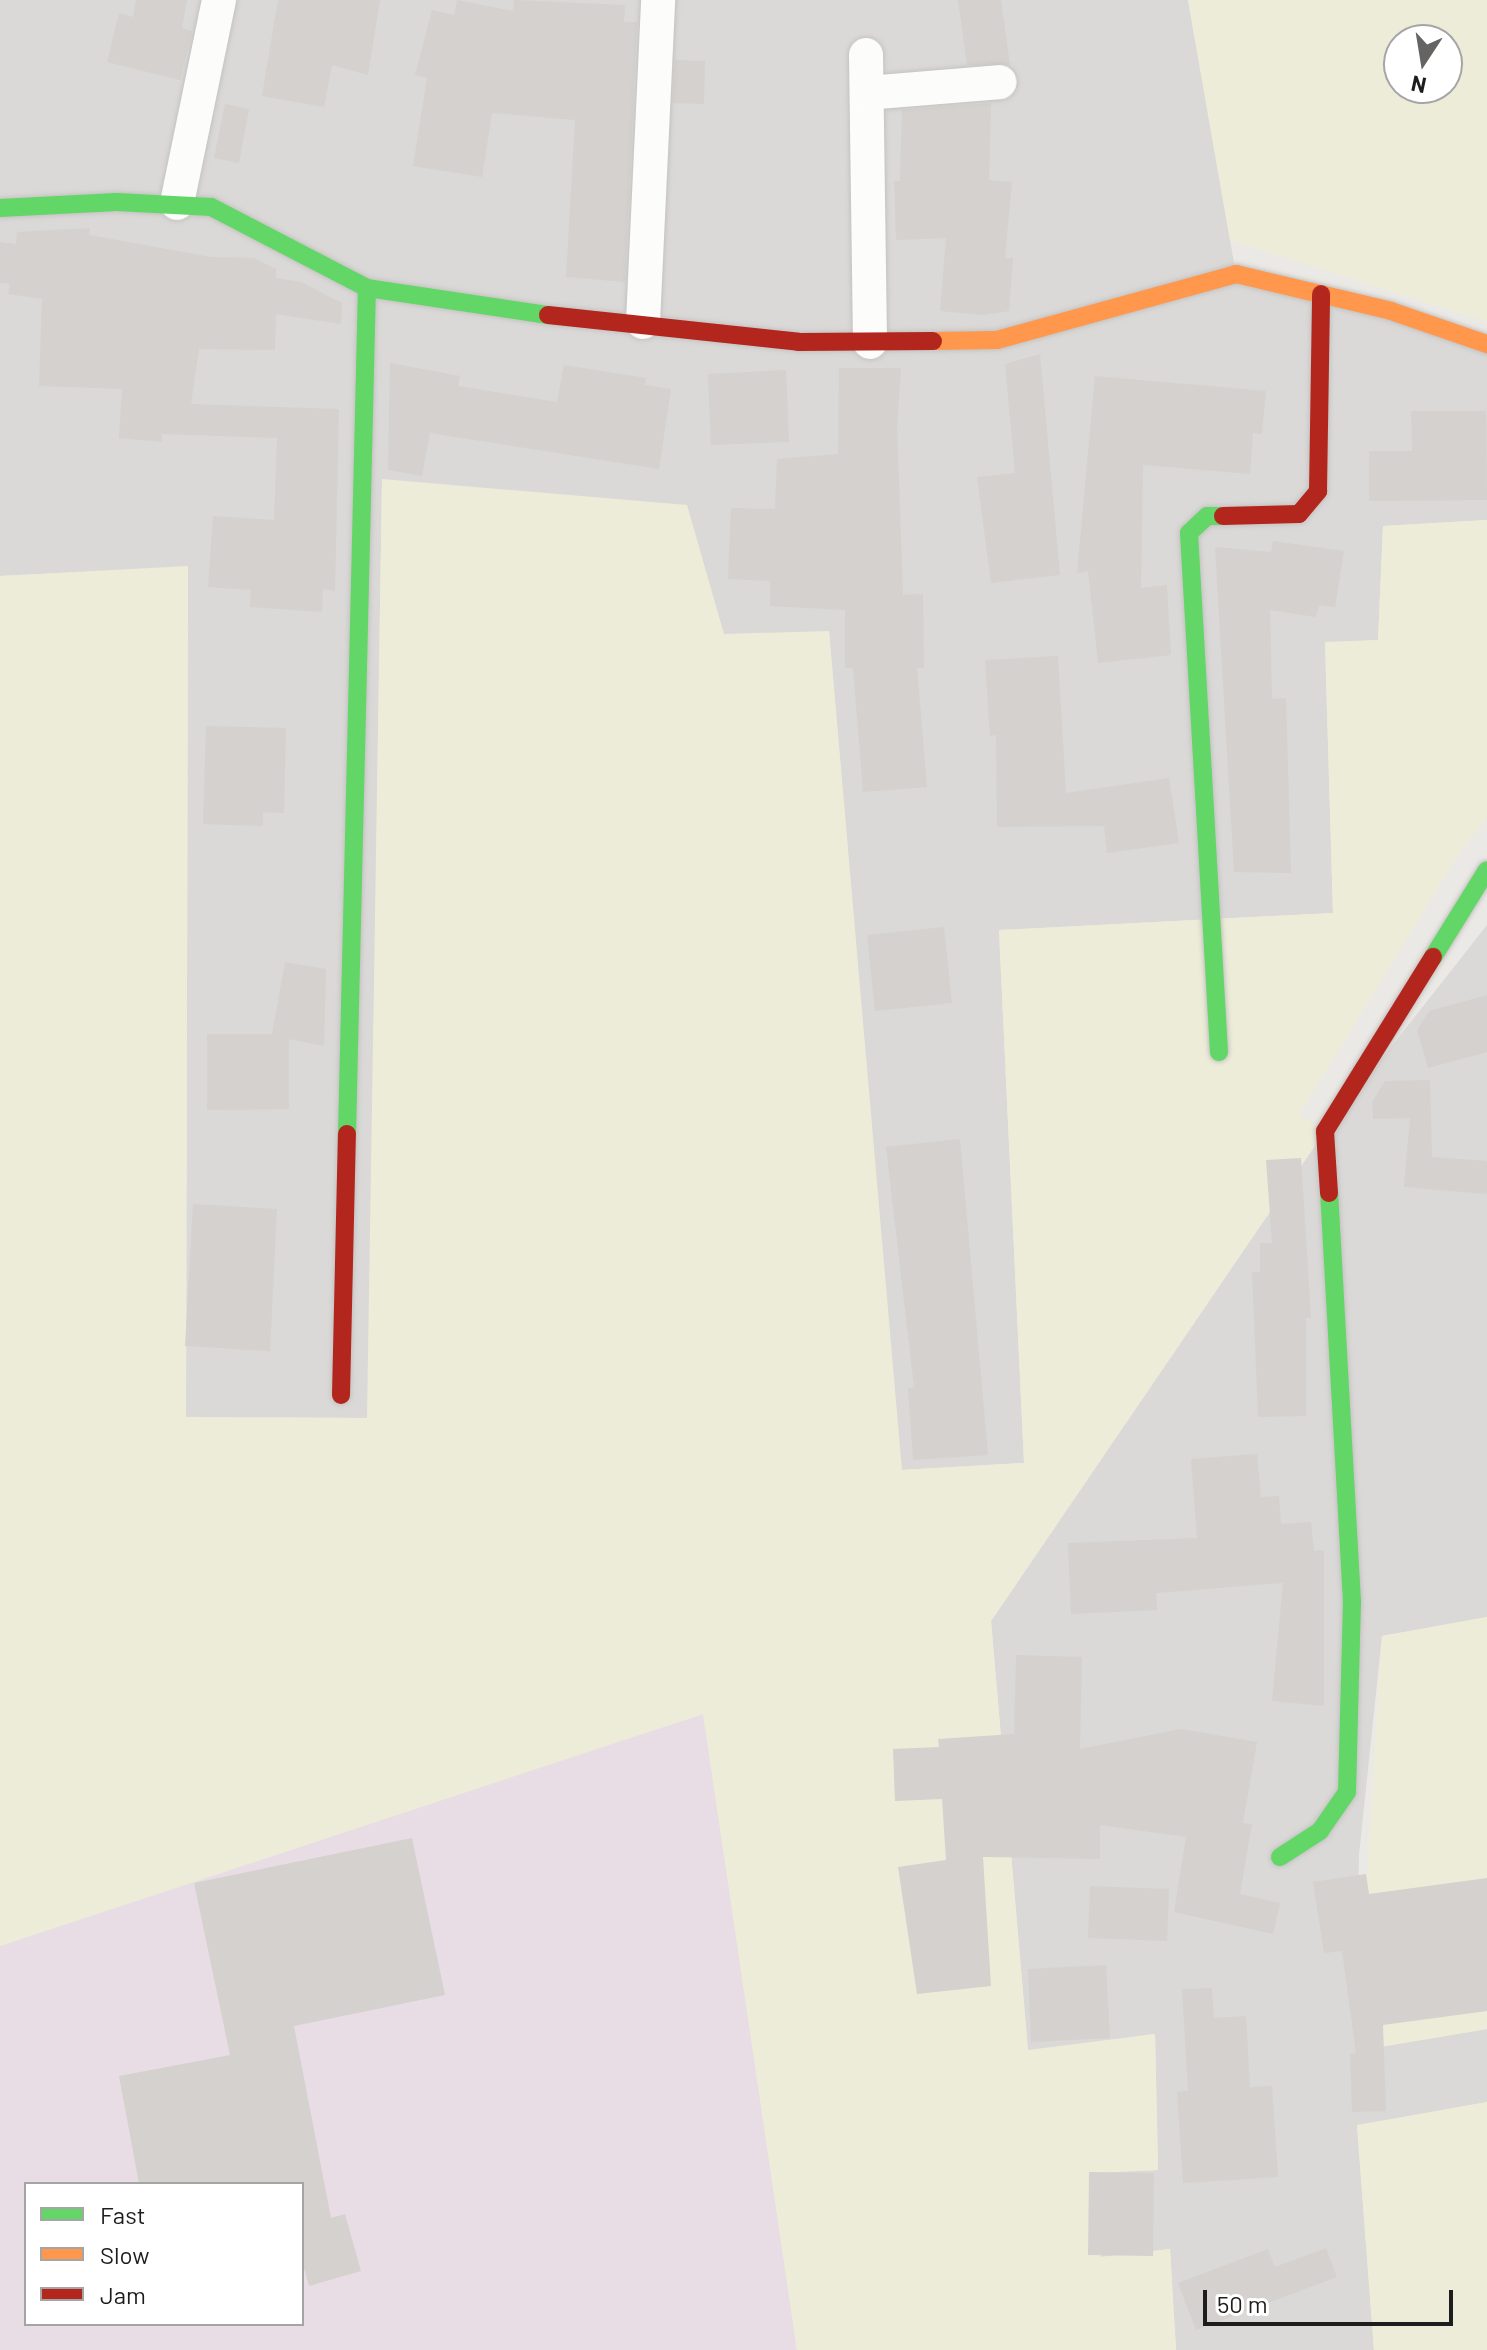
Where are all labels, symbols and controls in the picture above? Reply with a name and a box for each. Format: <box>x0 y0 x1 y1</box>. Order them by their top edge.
north arrow <box>1383 24 1463 104</box>
text: N <box>1409 71 1428 100</box>
legend <box>24 2182 304 2326</box>
text: Fast <box>100 2200 145 2229</box>
text: Slow <box>100 2240 149 2269</box>
scale bar <box>1207 2274 1457 2324</box>
text: Jam <box>100 2280 146 2309</box>
text: 50 m <box>1217 2289 1268 2318</box>

